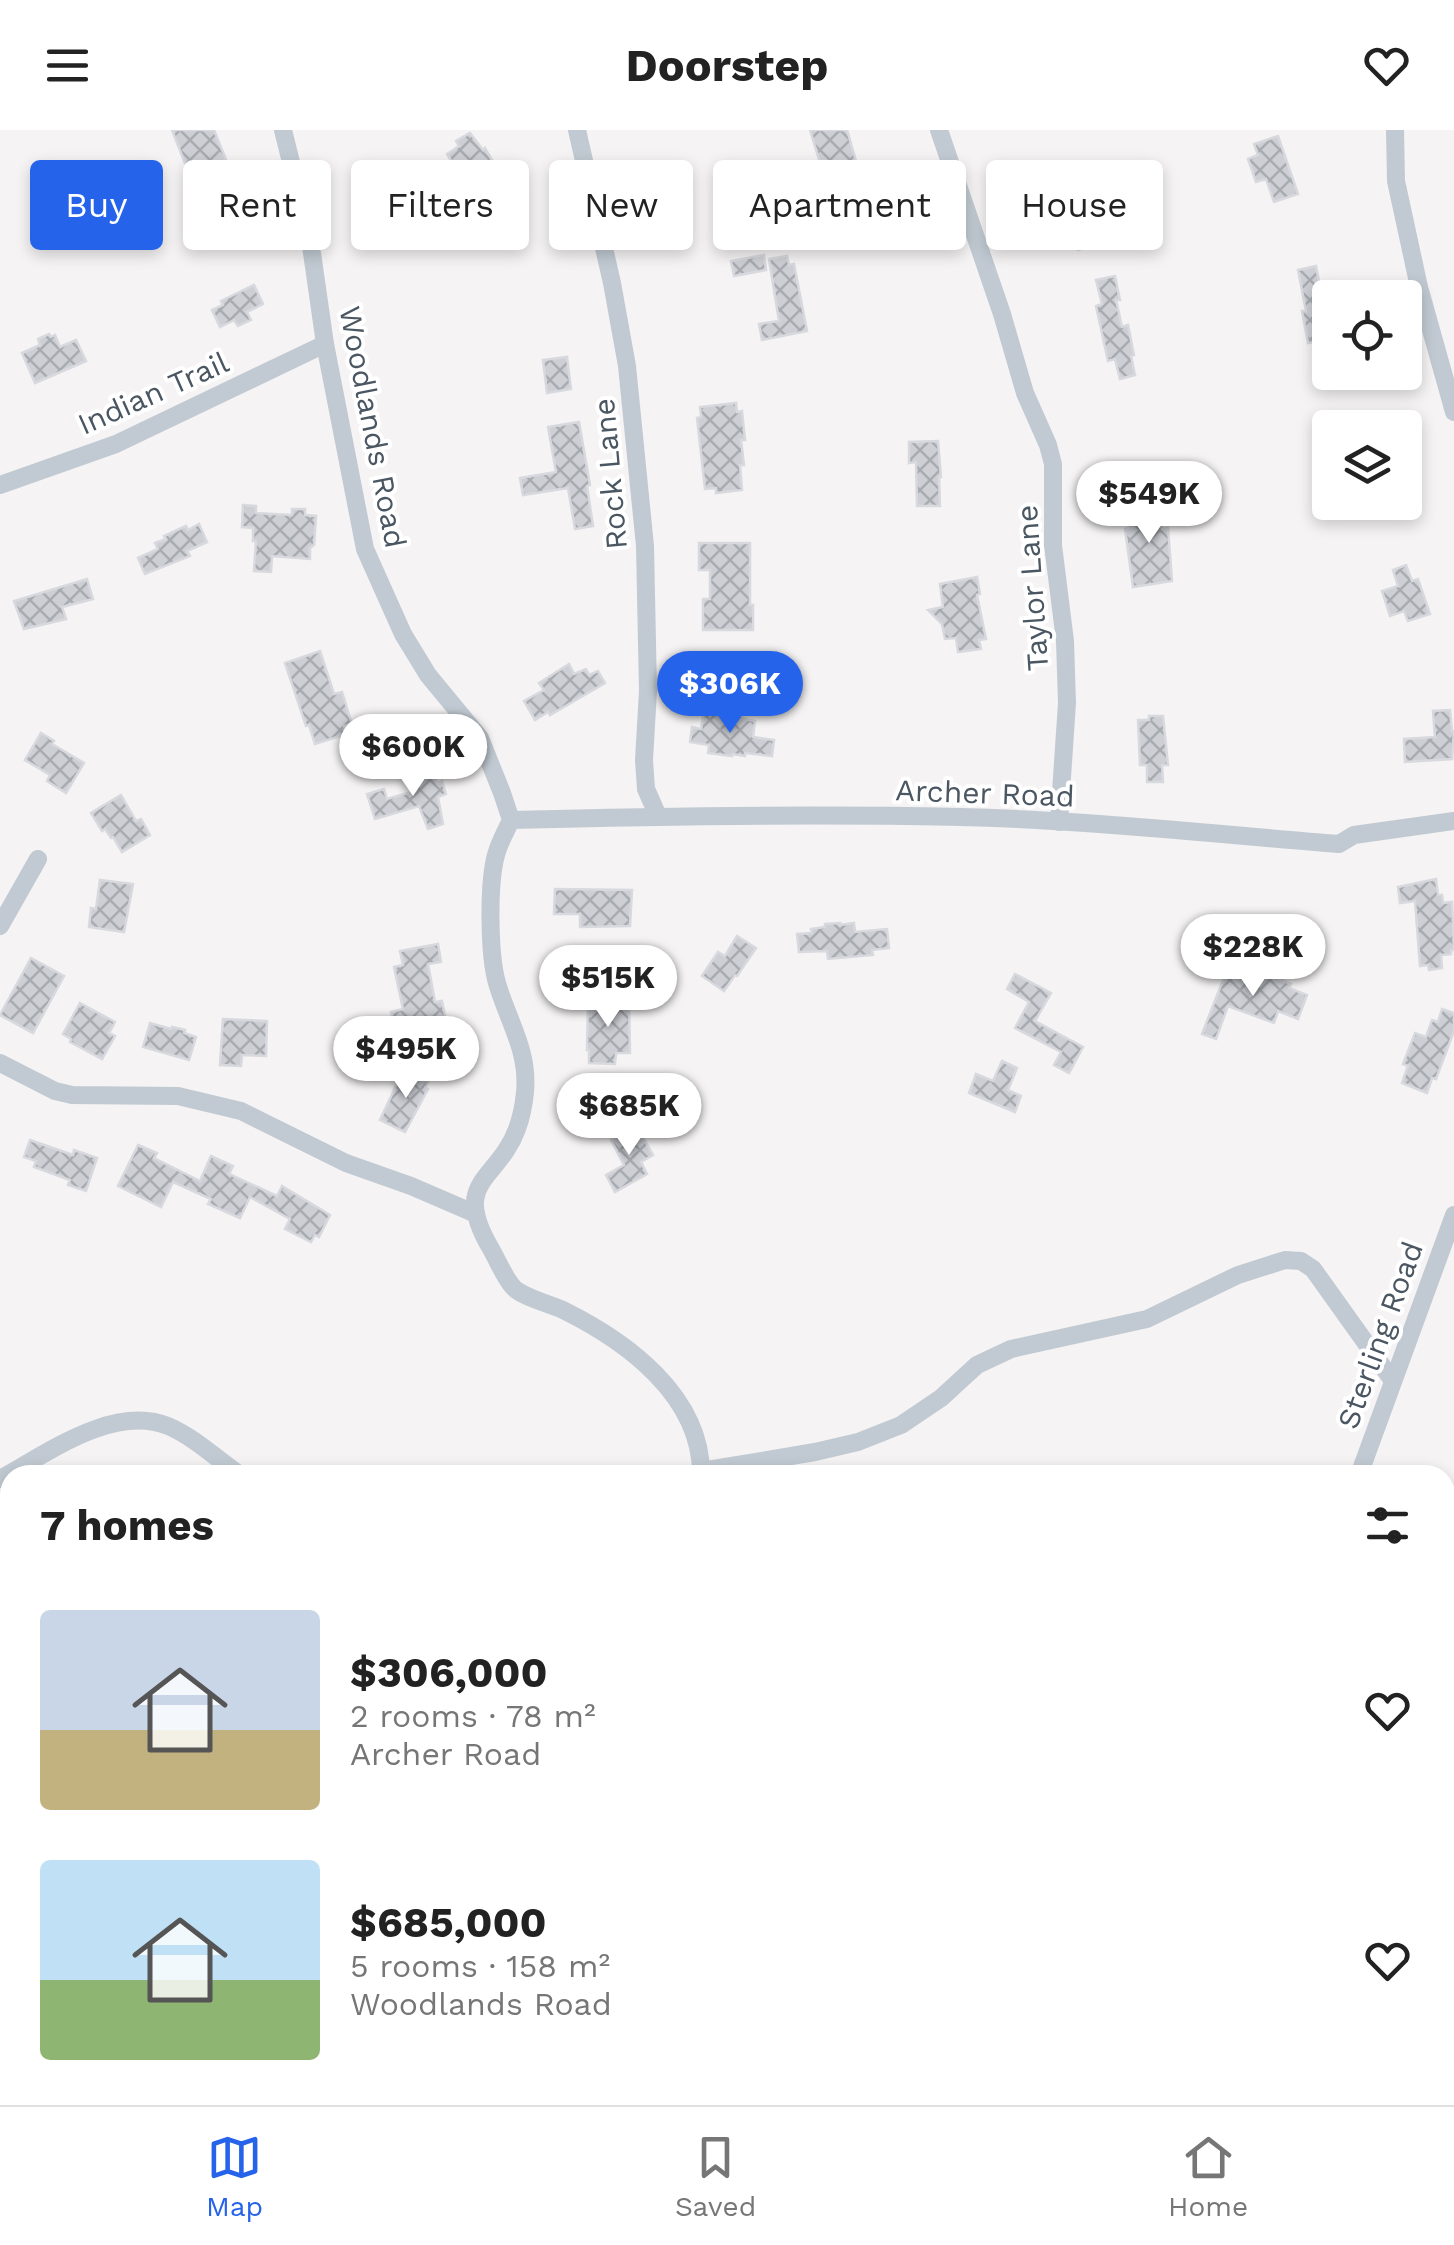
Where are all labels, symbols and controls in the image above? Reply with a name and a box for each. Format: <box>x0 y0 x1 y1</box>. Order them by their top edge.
icon: menu <box>40 38 95 93</box>
icon: heart <box>1359 38 1414 93</box>
text: Doorstep <box>625 39 829 92</box>
chip: Buy <box>30 160 163 250</box>
chip: Rent <box>183 160 331 250</box>
chip: Filters <box>351 160 529 250</box>
chip: New <box>549 160 693 250</box>
chip: Apartment <box>713 160 966 250</box>
chip: House <box>986 160 1163 250</box>
map controls <box>1312 280 1422 520</box>
button: locate <box>1312 280 1422 390</box>
street label: Woodlands Road <box>332 303 414 551</box>
street label: Indian Trail <box>72 344 234 442</box>
street label: Rock Lane <box>586 397 634 551</box>
button: layers <box>1312 410 1422 520</box>
pin: $549K <box>1079 461 1219 546</box>
text: $549K <box>1098 474 1200 512</box>
street label: Taylor Lane <box>1009 504 1055 672</box>
pin: $306K <box>660 651 800 736</box>
text: $306K <box>679 664 781 702</box>
pin: $600K <box>343 714 483 799</box>
text: $600K <box>361 727 465 765</box>
street label: Archer Road <box>895 772 1075 814</box>
pin: $228K <box>1183 914 1323 999</box>
text: $228K <box>1203 927 1303 965</box>
pin: $515K <box>538 945 678 1030</box>
text: $515K <box>561 958 655 996</box>
pin: $495K <box>336 1016 476 1101</box>
text: $495K <box>355 1029 457 1067</box>
pin: $685K <box>559 1073 699 1158</box>
text: $685K <box>578 1086 680 1124</box>
street label: Sterling Road <box>1330 1237 1430 1433</box>
icon: filters <box>1360 1498 1415 1553</box>
text: 7 homes <box>40 1501 214 1550</box>
text: $306,000 <box>350 1648 548 1697</box>
icon: home <box>120 1650 240 1770</box>
icon: heart <box>1360 1683 1415 1738</box>
text: 2 rooms · 78 m² <box>350 1697 596 1735</box>
text: Archer Road <box>350 1735 541 1773</box>
text: $685,000 <box>350 1898 547 1947</box>
icon: home <box>120 1900 240 2020</box>
icon: heart <box>1360 1933 1415 1988</box>
text: 5 rooms · 158 m² <box>350 1947 610 1985</box>
text: Woodlands Road <box>350 1985 612 2023</box>
tab: Map <box>206 2130 263 2223</box>
tab: Saved <box>675 2130 756 2223</box>
tab: Home <box>1168 2130 1248 2223</box>

